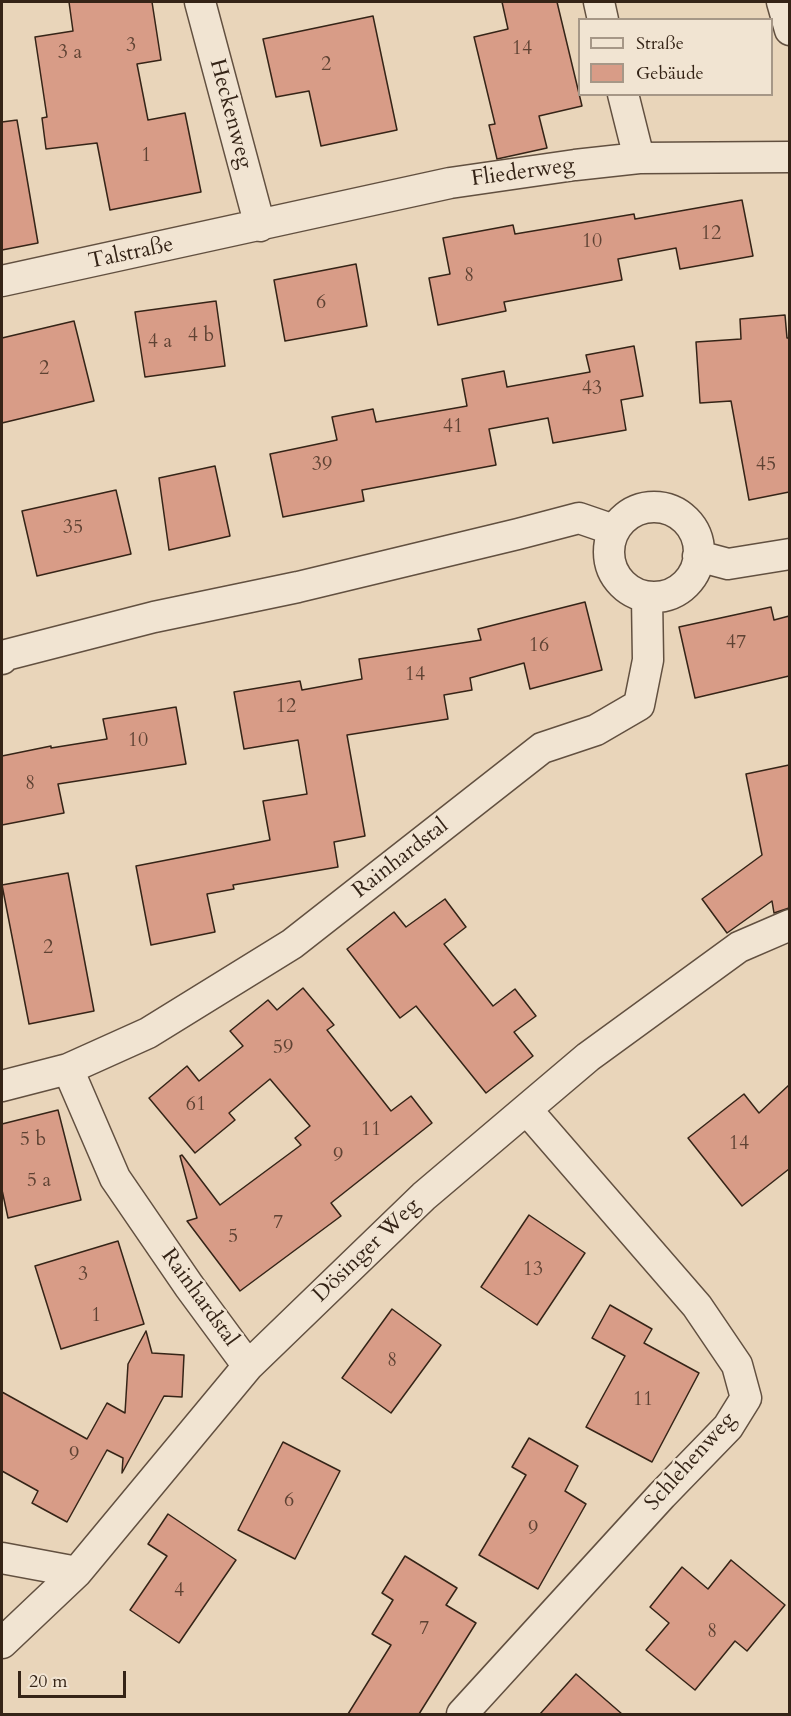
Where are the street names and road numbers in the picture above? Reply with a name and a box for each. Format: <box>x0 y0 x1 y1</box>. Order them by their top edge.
street label: Heckenweg <box>203 56 257 172</box>
street label: Fliederweg <box>470 153 576 193</box>
street label: Talstraße <box>86 232 176 276</box>
street label: Rainhardstal <box>348 813 454 905</box>
street label: Dösinger Weg <box>308 1193 426 1309</box>
street label: Rainhardstal <box>155 1244 243 1352</box>
street label: Schlehenweg <box>640 1407 742 1517</box>

